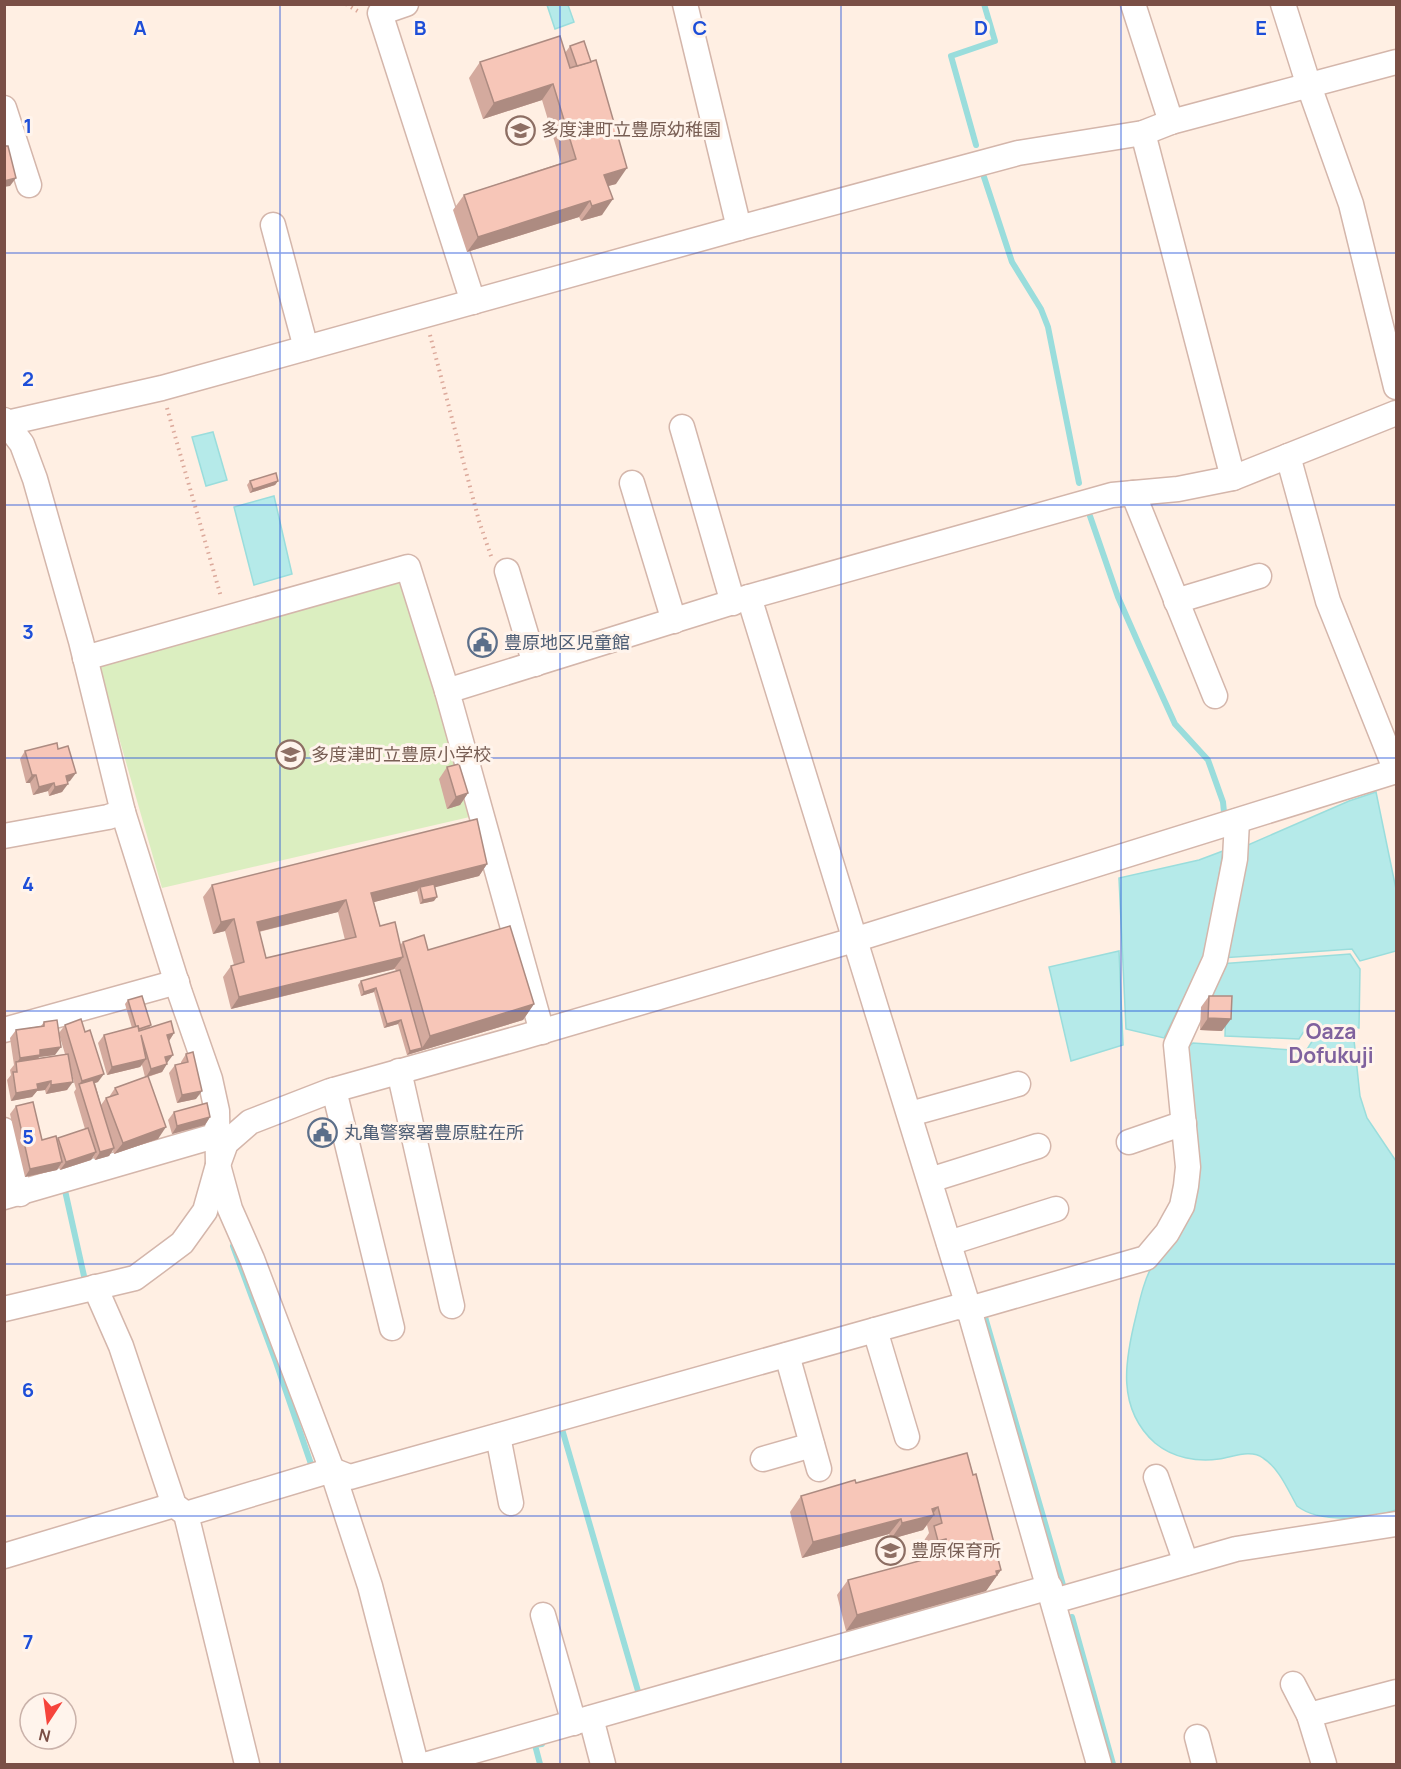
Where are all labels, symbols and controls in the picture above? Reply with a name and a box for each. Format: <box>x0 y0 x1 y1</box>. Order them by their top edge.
text: A <box>133 14 147 41</box>
text: B <box>414 14 427 41</box>
text: C <box>693 14 707 41</box>
text: D <box>974 14 988 41</box>
text: E <box>1255 14 1267 41</box>
text: 1 <box>24 112 32 139</box>
school or university icon: 多度津町立豊原幼稚園 <box>504 114 536 146</box>
place label: 多度津町立豊原幼稚園 <box>541 117 721 141</box>
text: 2 <box>22 365 34 392</box>
text: 3 <box>22 618 34 645</box>
public building icon: 豊原地区児童館 <box>467 627 499 659</box>
place label: 豊原地区児童館 <box>504 630 630 654</box>
school or university icon: 多度津町立豊原小学校 <box>274 739 306 771</box>
place label: 多度津町立豊原小学校 <box>311 742 491 766</box>
text: 4 <box>22 870 34 897</box>
district label: Oaza Dofukuji <box>1288 1017 1374 1069</box>
public building icon: 丸亀警察署豊原駐在所 <box>307 1117 339 1149</box>
place label: 丸亀警察署豊原駐在所 <box>344 1120 524 1144</box>
text: 5 <box>22 1123 34 1150</box>
text: 6 <box>22 1376 34 1403</box>
school or university icon: 豊原保育所 <box>874 1535 906 1567</box>
place label: 豊原保育所 <box>911 1538 1001 1562</box>
text: 7 <box>23 1628 33 1655</box>
north arrow <box>18 1691 78 1751</box>
text: N <box>37 1724 53 1748</box>

